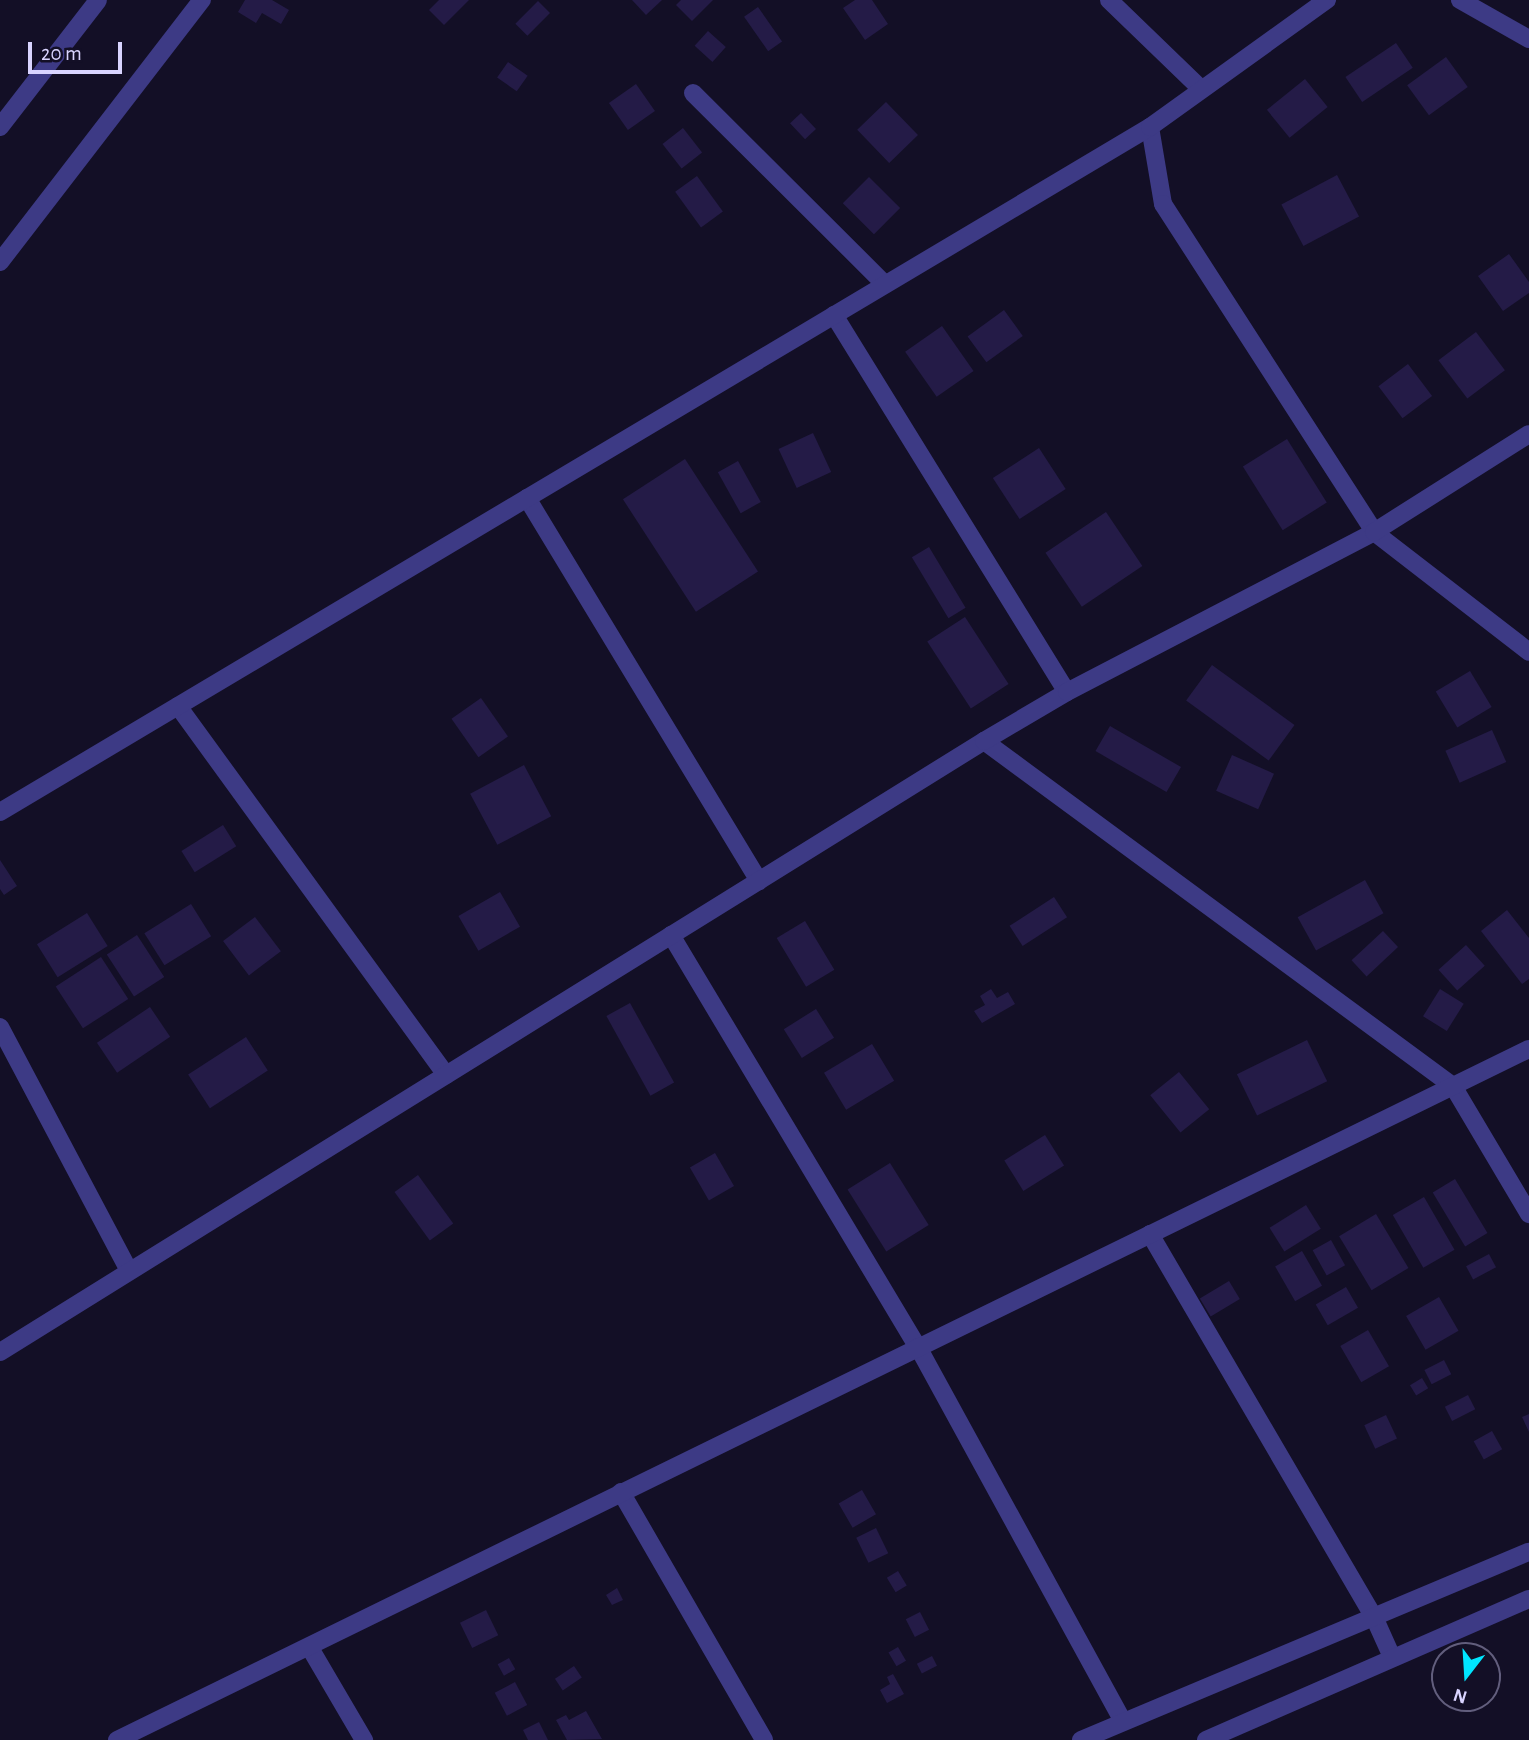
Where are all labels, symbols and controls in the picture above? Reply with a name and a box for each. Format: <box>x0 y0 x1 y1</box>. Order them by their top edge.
scale bar <box>32 28 126 72</box>
text: 20 m <box>41 43 82 64</box>
north arrow <box>1431 1642 1501 1712</box>
text: N <box>1451 1685 1469 1707</box>

